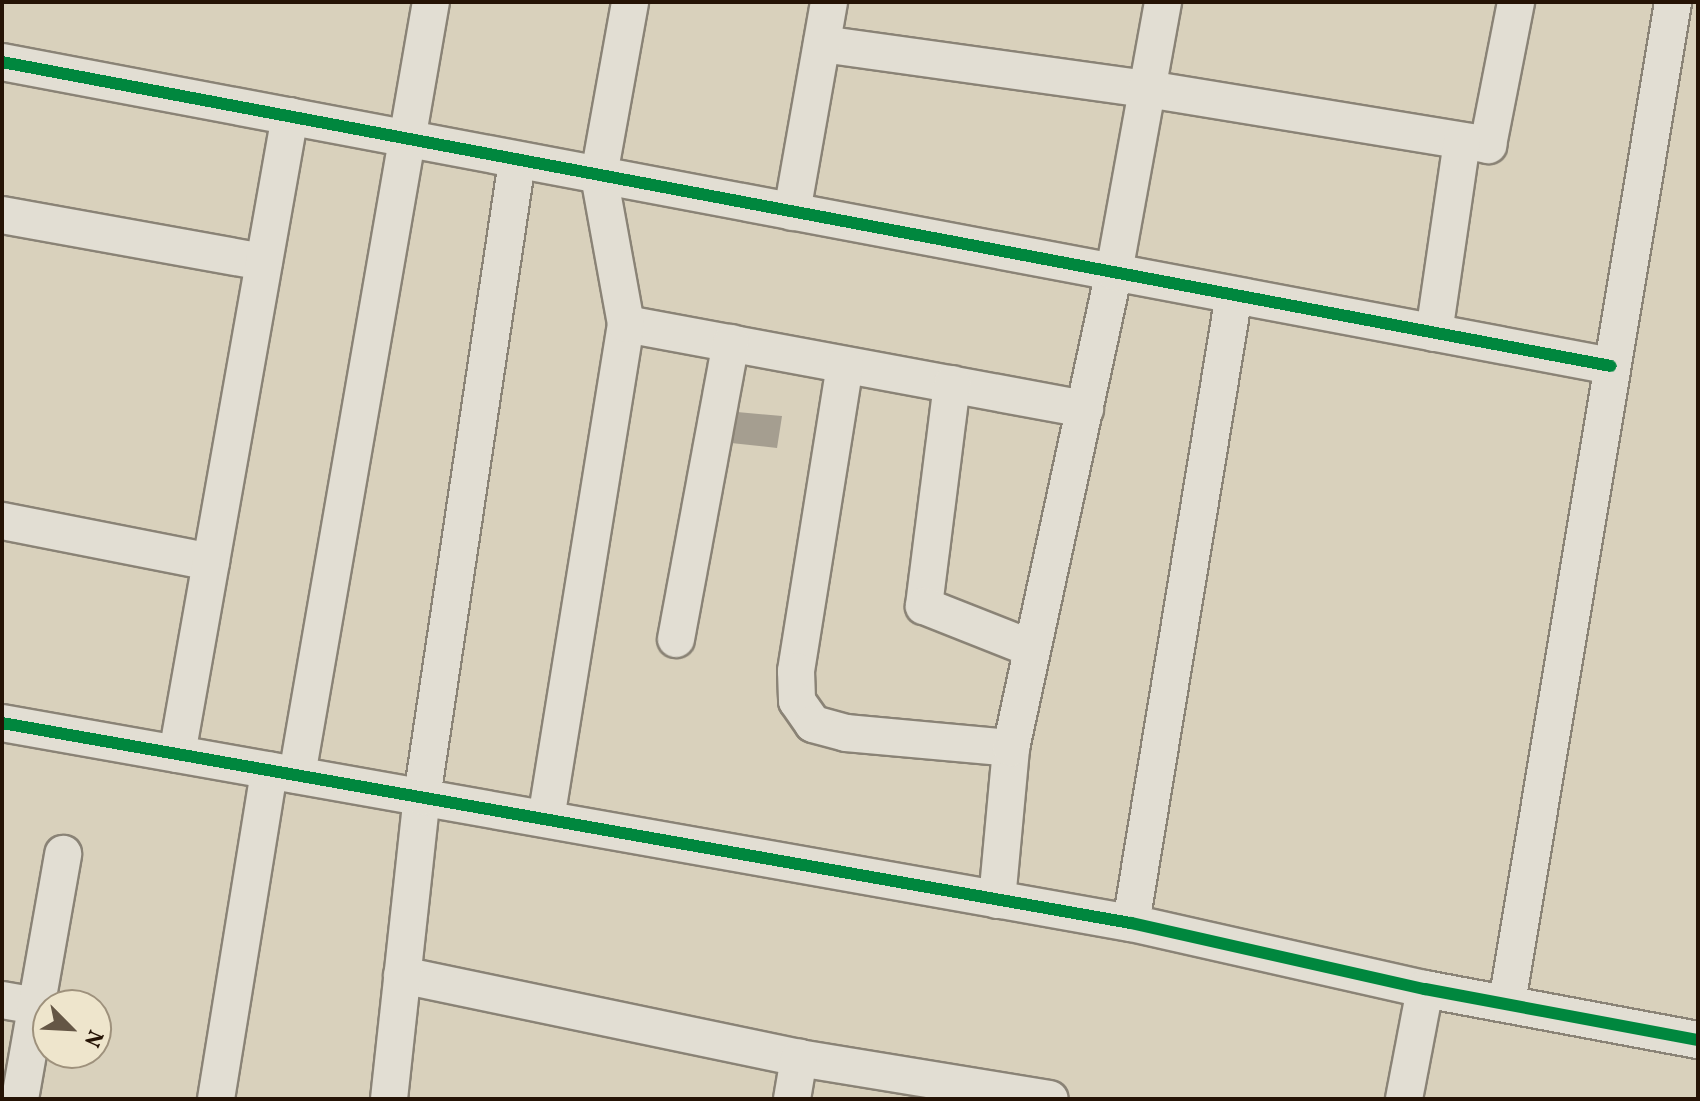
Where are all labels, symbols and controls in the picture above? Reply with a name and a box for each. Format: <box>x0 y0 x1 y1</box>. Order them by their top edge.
north arrow <box>32 989 112 1069</box>
text: N <box>75 1025 110 1052</box>

